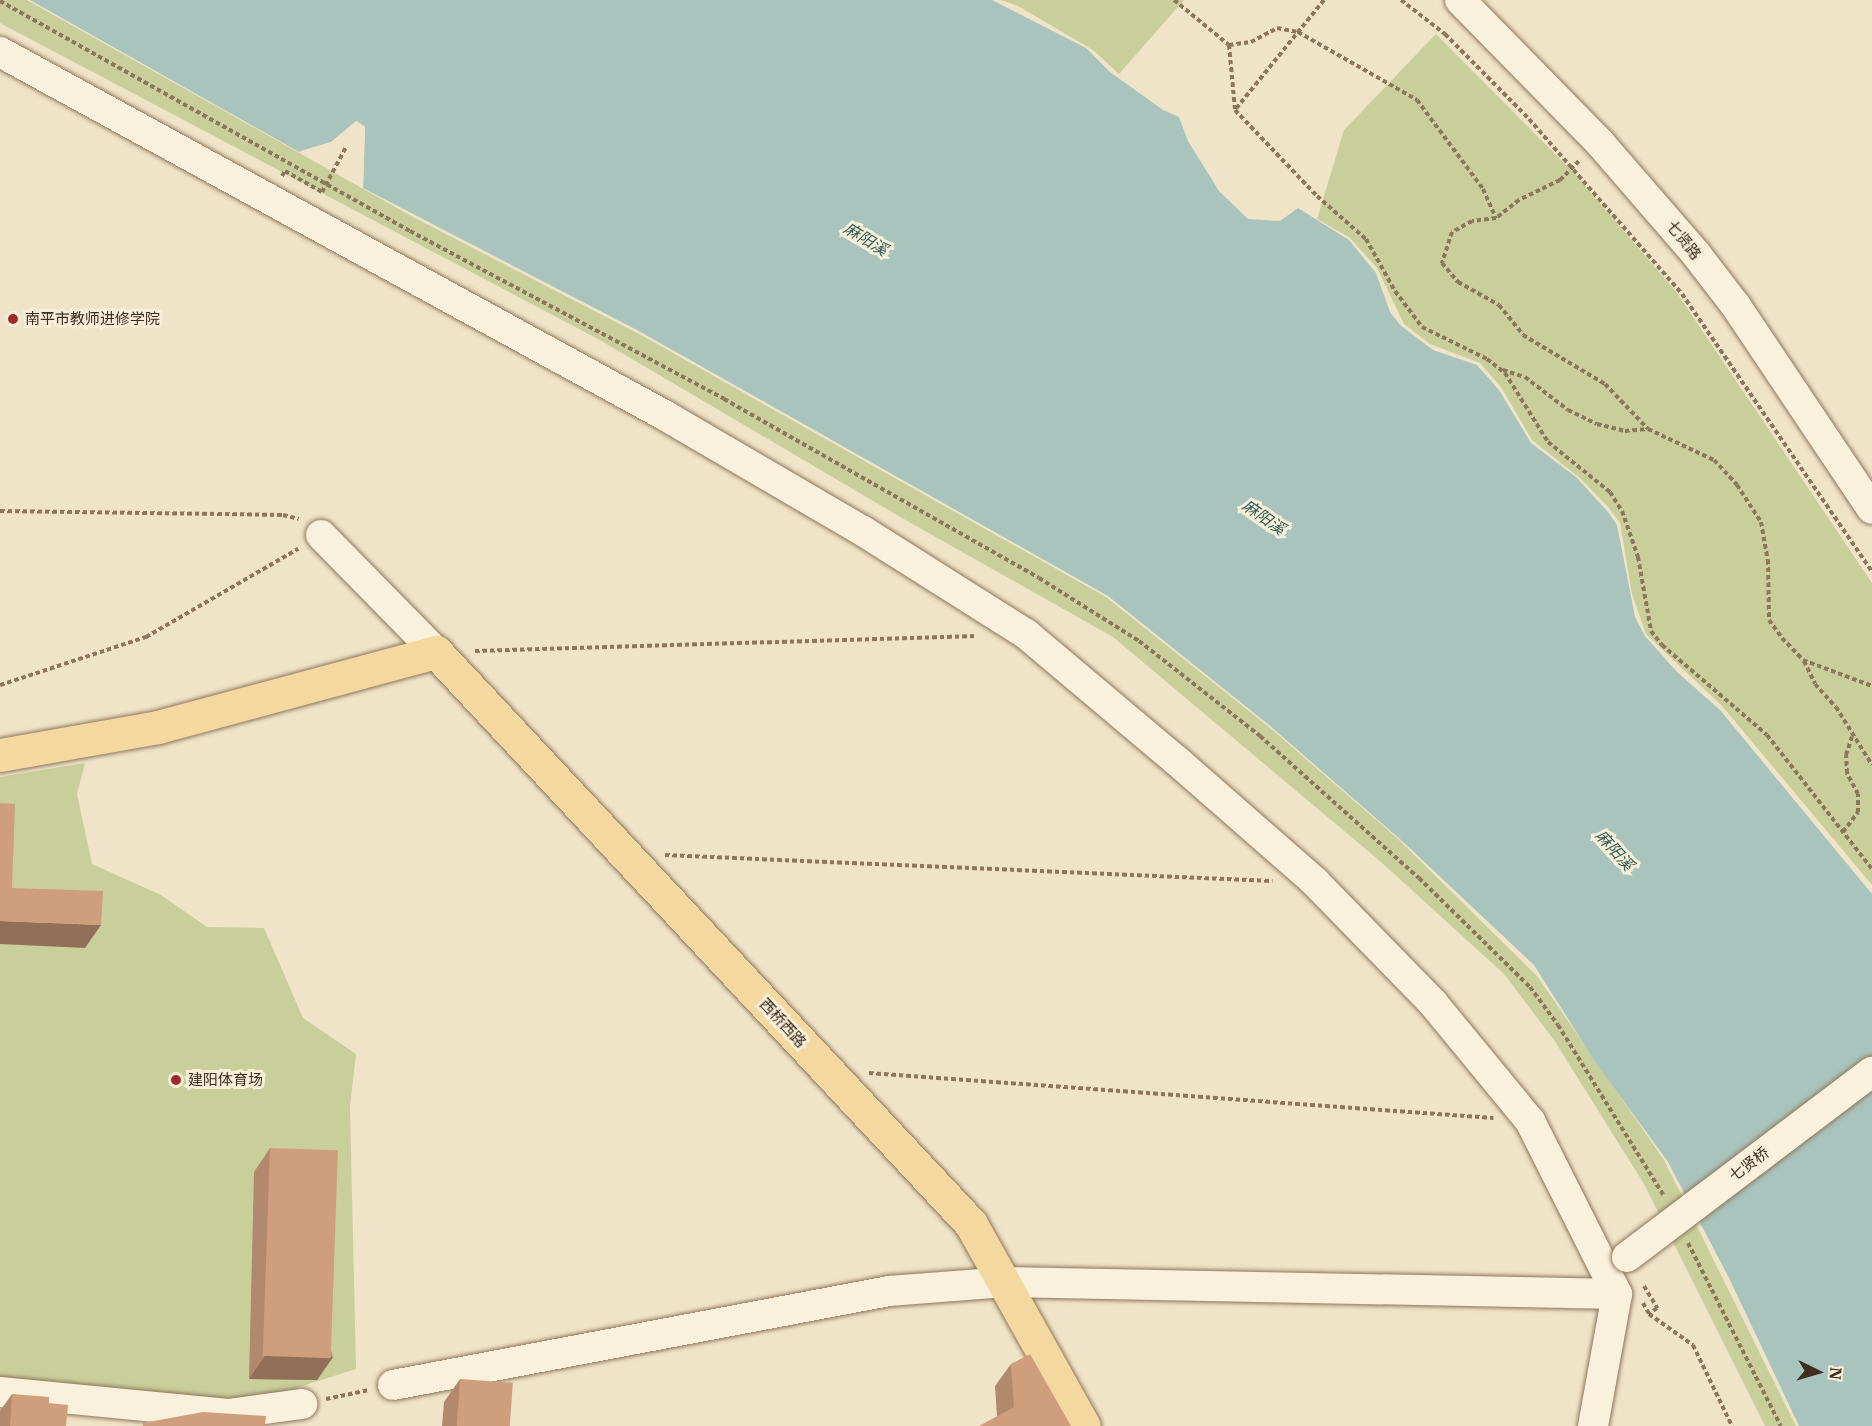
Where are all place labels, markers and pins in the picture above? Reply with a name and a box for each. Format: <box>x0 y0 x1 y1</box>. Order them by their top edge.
place label: 南平市教师进修学院 <box>25 310 160 328</box>
marker: 南平市教师进修学院 <box>6 312 20 326</box>
place label: 建阳体育场 <box>188 1071 263 1089</box>
marker: 建阳体育场 <box>169 1073 183 1087</box>

